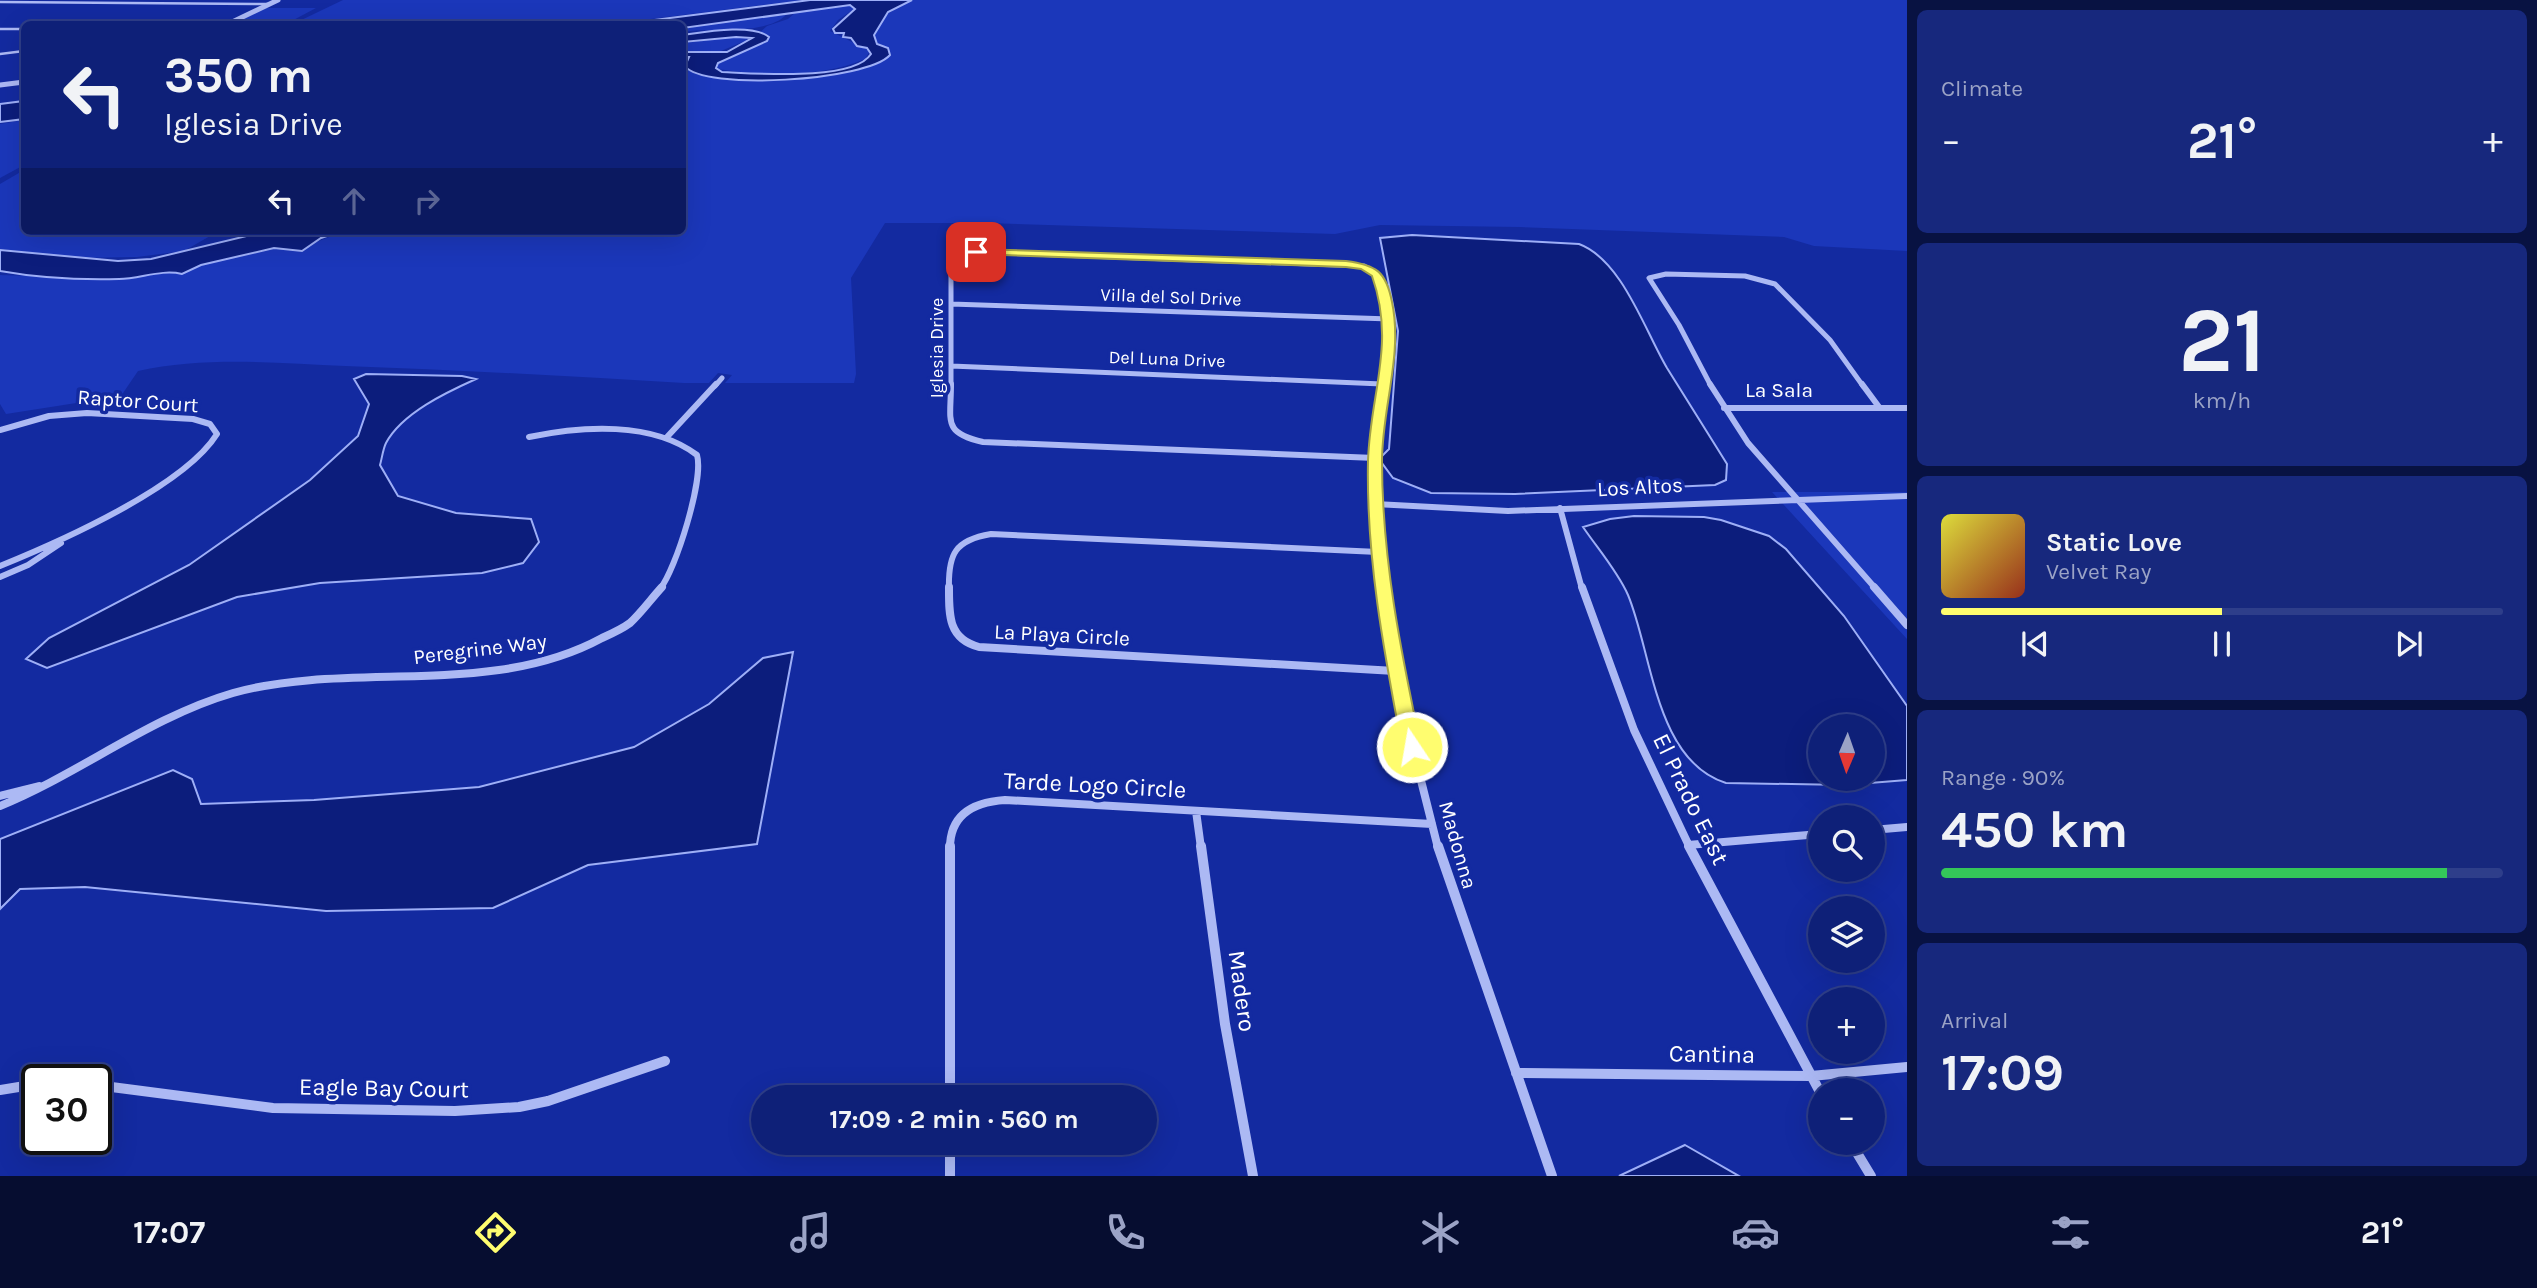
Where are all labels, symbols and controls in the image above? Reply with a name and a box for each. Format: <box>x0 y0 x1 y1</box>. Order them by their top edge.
text: 350 m <box>164 47 313 104</box>
icon: left <box>49 49 140 140</box>
text: Climate <box>1941 75 2023 102</box>
text: Iglesia Drive <box>164 106 343 143</box>
text: 21° <box>2187 110 2257 171</box>
text: − <box>1941 118 1961 163</box>
text: + <box>2483 118 2503 163</box>
icon: left <box>262 182 300 220</box>
icon: ahead <box>335 182 373 220</box>
icon: right <box>408 182 446 220</box>
pin <box>946 222 1006 282</box>
icon: arrive <box>957 233 995 271</box>
street label: Villa del Sol Drive <box>1100 284 1242 310</box>
text: 21 <box>2178 288 2266 394</box>
street label: Iglesia Drive <box>926 298 948 398</box>
street label: Del Luna Drive <box>1108 346 1226 372</box>
street label: La Sala <box>1745 378 1813 402</box>
street label: Raptor Court <box>77 385 199 417</box>
text: km/h <box>2193 387 2251 414</box>
street label: Los Altos <box>1597 473 1683 501</box>
text: Static Love <box>2046 527 2182 558</box>
text: Velvet Ray <box>2046 558 2151 585</box>
street label: La Playa Circle <box>993 619 1131 651</box>
icon: previous <box>2016 625 2054 663</box>
icon: pause <box>2203 625 2241 663</box>
icon: next <box>2390 625 2428 663</box>
street label: Peregrine Way <box>412 629 548 669</box>
position arrow <box>1375 710 1449 784</box>
north arrow <box>1808 714 1885 791</box>
map controls <box>1808 714 1885 1155</box>
street label: El Prado East <box>1647 729 1735 869</box>
text: Range · 90% <box>1941 764 2065 791</box>
street label: Tarde Logo Circle <box>1003 766 1187 804</box>
street label: Madonna <box>1434 798 1482 892</box>
text: 450 km <box>1941 799 2128 860</box>
button: search <box>1808 805 1885 882</box>
button: layers <box>1808 896 1885 973</box>
street label: Madero <box>1222 949 1262 1033</box>
button: + <box>1808 987 1885 1064</box>
text: Arrival <box>1941 1007 2008 1034</box>
street label: Cantina <box>1669 1039 1755 1069</box>
text: 17:09 <box>1941 1042 2064 1103</box>
speed limit sign: 30 <box>21 1064 112 1155</box>
street label: Eagle Bay Court <box>299 1073 469 1103</box>
button: − <box>1808 1078 1885 1155</box>
text: 17:09 · 2 min · 560 m <box>829 1104 1079 1135</box>
icon: directions <box>471 1208 520 1257</box>
icon: music <box>786 1208 835 1257</box>
icon: phone <box>1101 1208 1150 1257</box>
icon: climate <box>1416 1208 1465 1257</box>
icon: car <box>1731 1208 1780 1257</box>
icon: filters <box>2046 1208 2095 1257</box>
text: 17:07 <box>133 1214 205 1251</box>
text: 21° <box>2361 1214 2404 1251</box>

